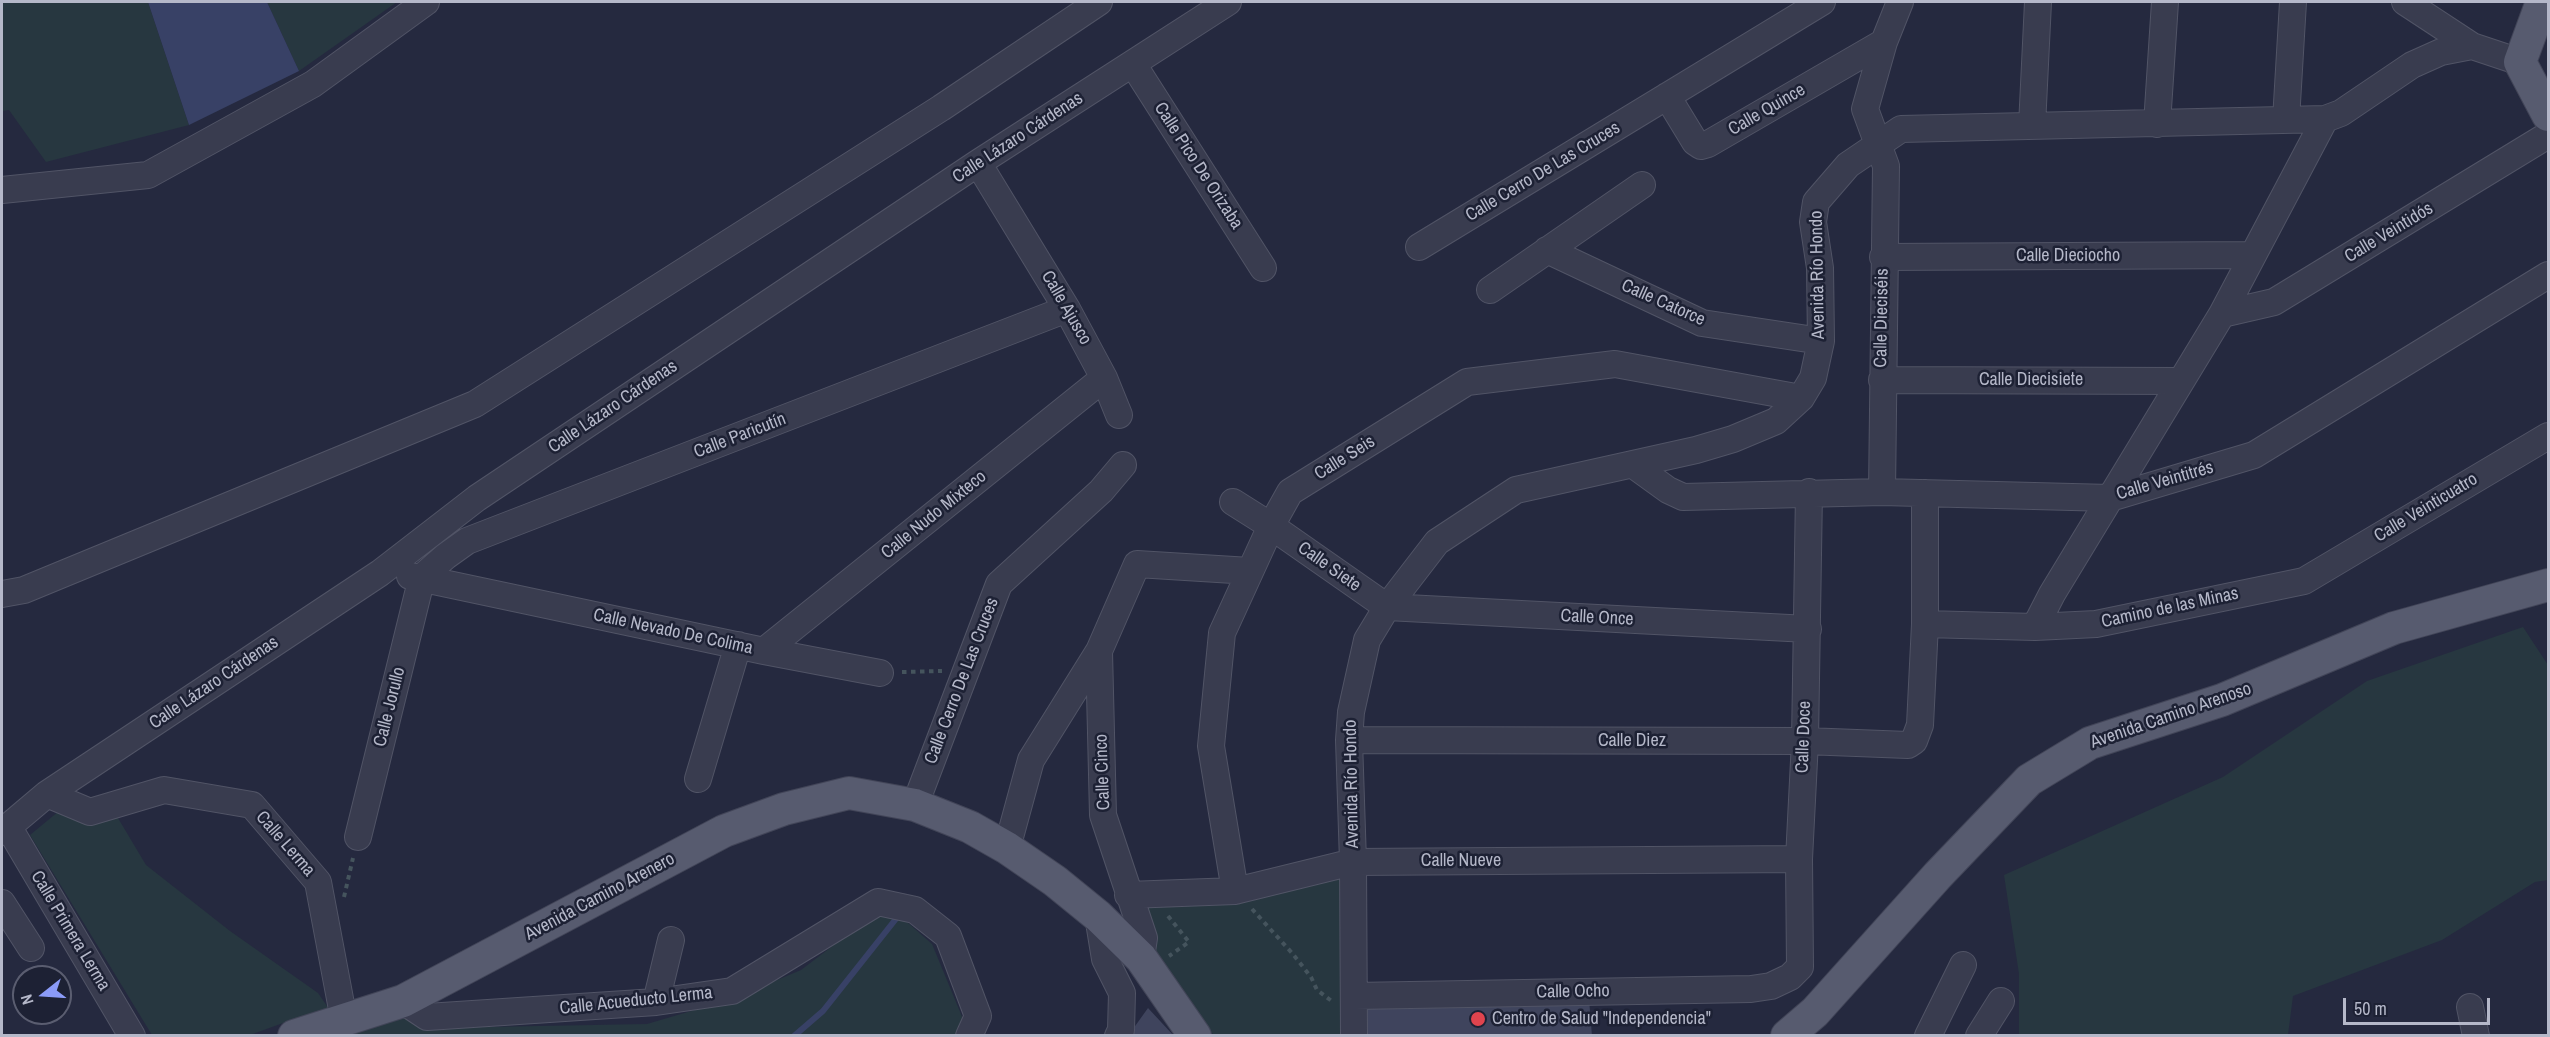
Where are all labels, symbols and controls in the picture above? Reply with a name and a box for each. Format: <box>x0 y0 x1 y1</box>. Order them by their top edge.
street label: Calle Quince <box>1725 79 1809 141</box>
street label: Calle Lázaro Cárdenas <box>949 88 1087 188</box>
street label: Calle Pico De Orizaba <box>1149 99 1247 233</box>
street label: Calle Cerro De Las Cruces <box>1462 117 1624 227</box>
street label: Calle Veintidós <box>2341 198 2437 268</box>
street label: Avenida Río Hondo <box>1806 211 1830 339</box>
street label: Calle Dieciocho <box>2016 245 2120 267</box>
street label: Calle Ajusco <box>1036 267 1096 349</box>
street label: Calle Dieciséis <box>1870 268 1894 368</box>
street label: Calle Catorce <box>1618 275 1708 331</box>
street label: Calle Lázaro Cárdenas <box>544 356 682 458</box>
street label: Calle Diecisiete <box>1979 369 2083 391</box>
street label: Calle Paricutín <box>691 409 789 463</box>
street label: Calle Seis <box>1311 431 1379 485</box>
street label: Calle Veintitrés <box>2114 457 2216 505</box>
street label: Calle Nudo Mixteco <box>877 466 991 564</box>
street label: Calle Veinticuatro <box>2371 469 2481 547</box>
street label: Calle Siete <box>1293 537 1365 597</box>
street label: Camino de las Minas <box>2100 583 2240 633</box>
street label: Calle Cerro De Las Cruces <box>920 595 1004 767</box>
street label: Calle Nevado De Colima <box>591 605 755 659</box>
street label: Calle Once <box>1560 605 1634 631</box>
street label: Calle Lázaro Cárdenas <box>145 632 283 734</box>
street label: Calle Jorullo <box>370 665 410 749</box>
street label: Avenida Camino Arenoso <box>2088 678 2254 754</box>
street label: Calle Doce <box>1792 701 1816 773</box>
street label: Avenida Río Hondo <box>1340 720 1364 848</box>
street label: Calle Diez <box>1598 730 1666 752</box>
street label: Calle Cinco <box>1091 734 1115 810</box>
street label: Calle Lerma <box>251 807 319 881</box>
street label: Avenida Camino Arenero <box>522 848 678 946</box>
street label: Calle Nueve <box>1421 850 1501 872</box>
street label: Calle Primera Lerma <box>26 867 114 995</box>
north arrow <box>12 965 72 1025</box>
street label: Calle Ocho <box>1536 981 1610 1003</box>
street label: Calle Acueducto Lerma <box>559 982 713 1020</box>
scale bar <box>2346 986 2493 1024</box>
text: N <box>15 992 39 1007</box>
text: 50 m <box>2354 996 2387 1021</box>
place label: Centro de Salud "Independencia" <box>1492 1008 1711 1030</box>
marker: Centro de Salud "Independencia" <box>1469 1010 1487 1028</box>

